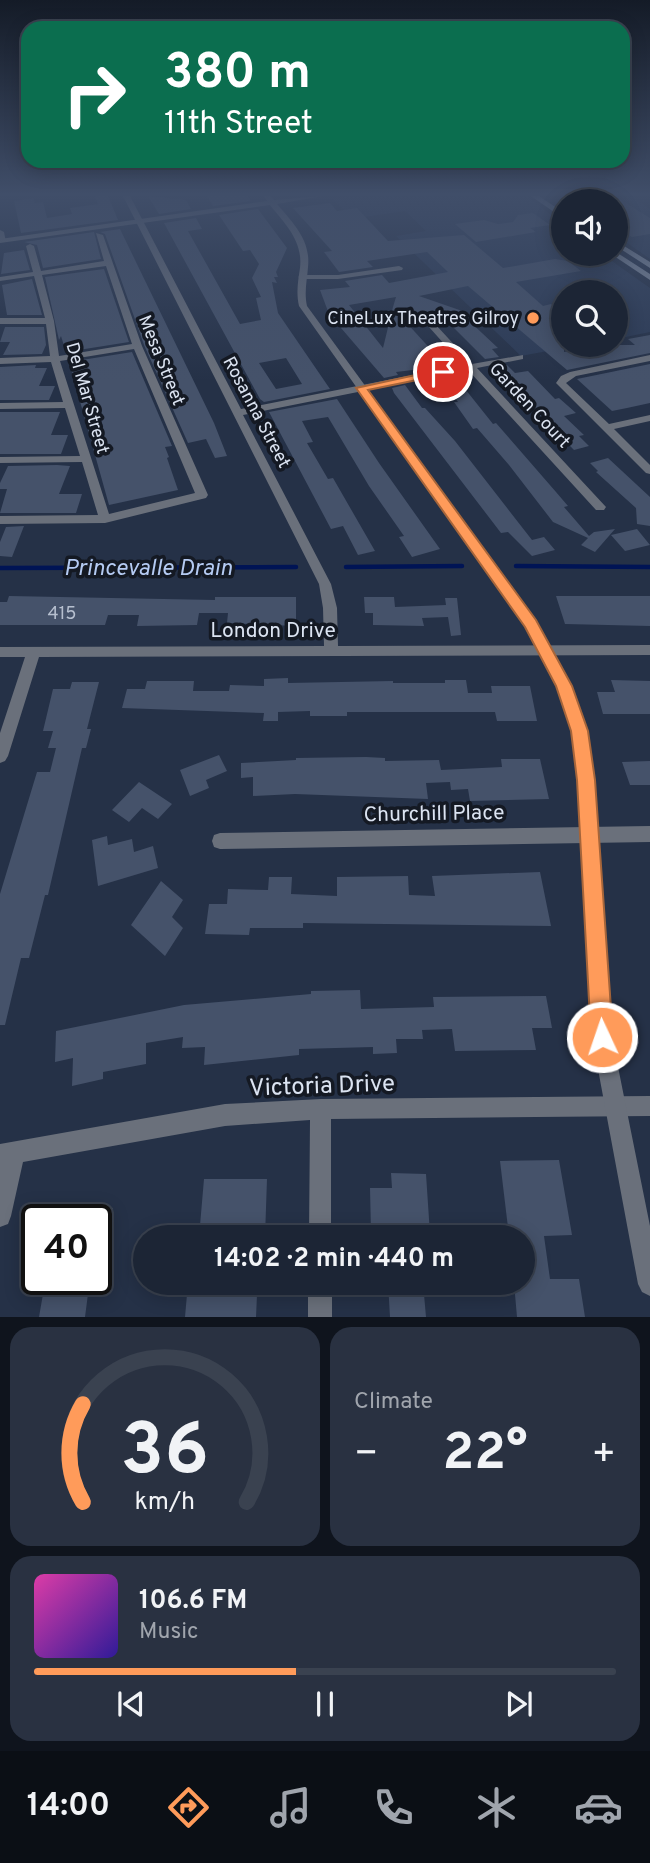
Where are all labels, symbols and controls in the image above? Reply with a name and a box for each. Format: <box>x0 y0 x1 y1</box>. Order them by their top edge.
text: 380 m <box>164 44 311 106</box>
icon: right <box>49 49 140 140</box>
text: 11th Street <box>164 105 313 145</box>
map controls <box>551 189 628 357</box>
button: sound <box>551 189 628 266</box>
button: search <box>551 280 628 357</box>
place label: CineLux Theatres Gilroy <box>327 308 519 331</box>
marker: CineLux Theatres Gilroy <box>525 310 541 326</box>
street label: Mesa Street <box>132 312 189 409</box>
street label: Del Mar Street <box>60 340 113 457</box>
pin <box>413 342 473 402</box>
street label: Rosanna Street <box>217 353 295 472</box>
icon: arrive <box>424 353 462 391</box>
street label: Garden Court <box>483 358 575 454</box>
water label: Princevalle Drain <box>64 555 233 584</box>
house number: 415 <box>47 603 77 626</box>
street label: London Drive <box>210 618 336 645</box>
street label: Churchill Place <box>363 800 505 829</box>
position arrow <box>565 1000 639 1074</box>
street label: Victoria Drive <box>249 1069 396 1105</box>
speed limit sign: 40 <box>21 1204 112 1295</box>
text: 14:02 · 2 min · 440 m <box>214 1243 454 1276</box>
text: Climate <box>354 1388 433 1417</box>
text: 36 <box>121 1409 209 1501</box>
text: 22° <box>442 1422 528 1488</box>
text: − <box>354 1431 379 1480</box>
text: + <box>591 1431 616 1480</box>
text: km/h <box>135 1487 195 1519</box>
text: 106.6 FM <box>139 1585 247 1618</box>
text: Music <box>139 1618 199 1647</box>
icon: previous <box>112 1685 150 1723</box>
icon: pause <box>306 1685 344 1723</box>
icon: next <box>500 1685 538 1723</box>
icon: directions <box>164 1783 213 1832</box>
icon: music <box>266 1783 315 1832</box>
icon: phone <box>369 1783 418 1832</box>
icon: climate <box>472 1783 521 1832</box>
icon: car <box>574 1783 623 1832</box>
text: 14:00 <box>27 1787 110 1827</box>

